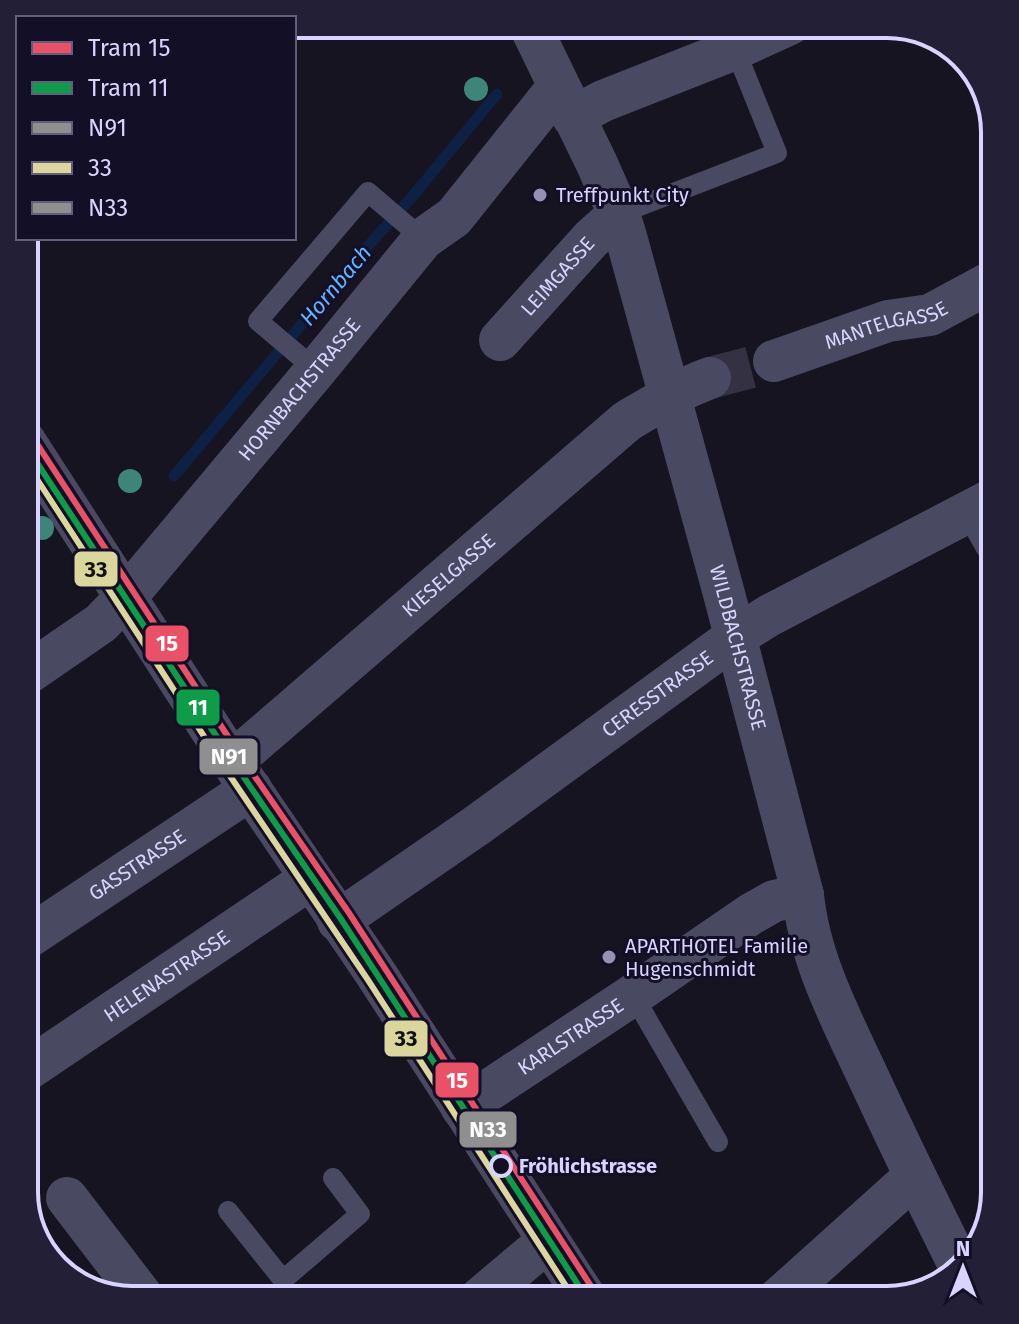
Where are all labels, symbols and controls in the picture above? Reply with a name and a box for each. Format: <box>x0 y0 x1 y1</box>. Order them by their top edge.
legend <box>16 16 296 240</box>
text: Tram 15 <box>88 34 171 62</box>
text: Tram 11 <box>88 74 169 102</box>
text: N91 <box>88 114 127 142</box>
text: 33 <box>88 154 112 182</box>
place label: Treffpunkt City <box>556 183 689 207</box>
marker: Treffpunkt City <box>531 186 549 204</box>
text: N33 <box>88 194 128 222</box>
street label: LEIMGASSE <box>516 232 599 321</box>
water label: Hornbach <box>294 239 377 331</box>
street label: MANTELGASSE <box>821 296 952 354</box>
street label: HORNBACHSTRASSE <box>233 313 365 466</box>
street label: KIESELGASSE <box>397 528 500 622</box>
line badge: 33 <box>73 550 119 588</box>
text: 33 <box>84 556 107 583</box>
street label: WILDBACHSTRASSE <box>705 562 771 733</box>
line badge: 15 <box>144 624 190 663</box>
text: 15 <box>156 630 178 657</box>
street label: CERESSTRASSE <box>597 645 718 742</box>
line badge: 11 <box>175 688 221 727</box>
text: 11 <box>188 694 208 721</box>
line badge: N91 <box>198 737 259 776</box>
text: N91 <box>211 743 247 770</box>
street label: GASSTRASSE <box>84 824 190 906</box>
street label: HELENASTRASSE <box>99 925 234 1027</box>
place label: APARTHOTEL Familie Hugenschmidt <box>625 934 808 981</box>
marker: APARTHOTEL Familie Hugenschmidt <box>600 948 618 966</box>
street label: KARLSTRASSE <box>513 993 628 1080</box>
line badge: 33 <box>383 1019 429 1058</box>
text: 33 <box>394 1025 417 1052</box>
line badge: 15 <box>434 1061 480 1099</box>
text: 15 <box>446 1067 468 1094</box>
line badge: N33 <box>458 1110 518 1149</box>
text: N33 <box>469 1116 507 1143</box>
place label: Fröhlichstrasse <box>519 1154 657 1178</box>
marker: Fröhlichstrasse <box>490 1155 512 1177</box>
north arrow <box>923 1228 1003 1308</box>
text: N <box>956 1235 970 1262</box>

